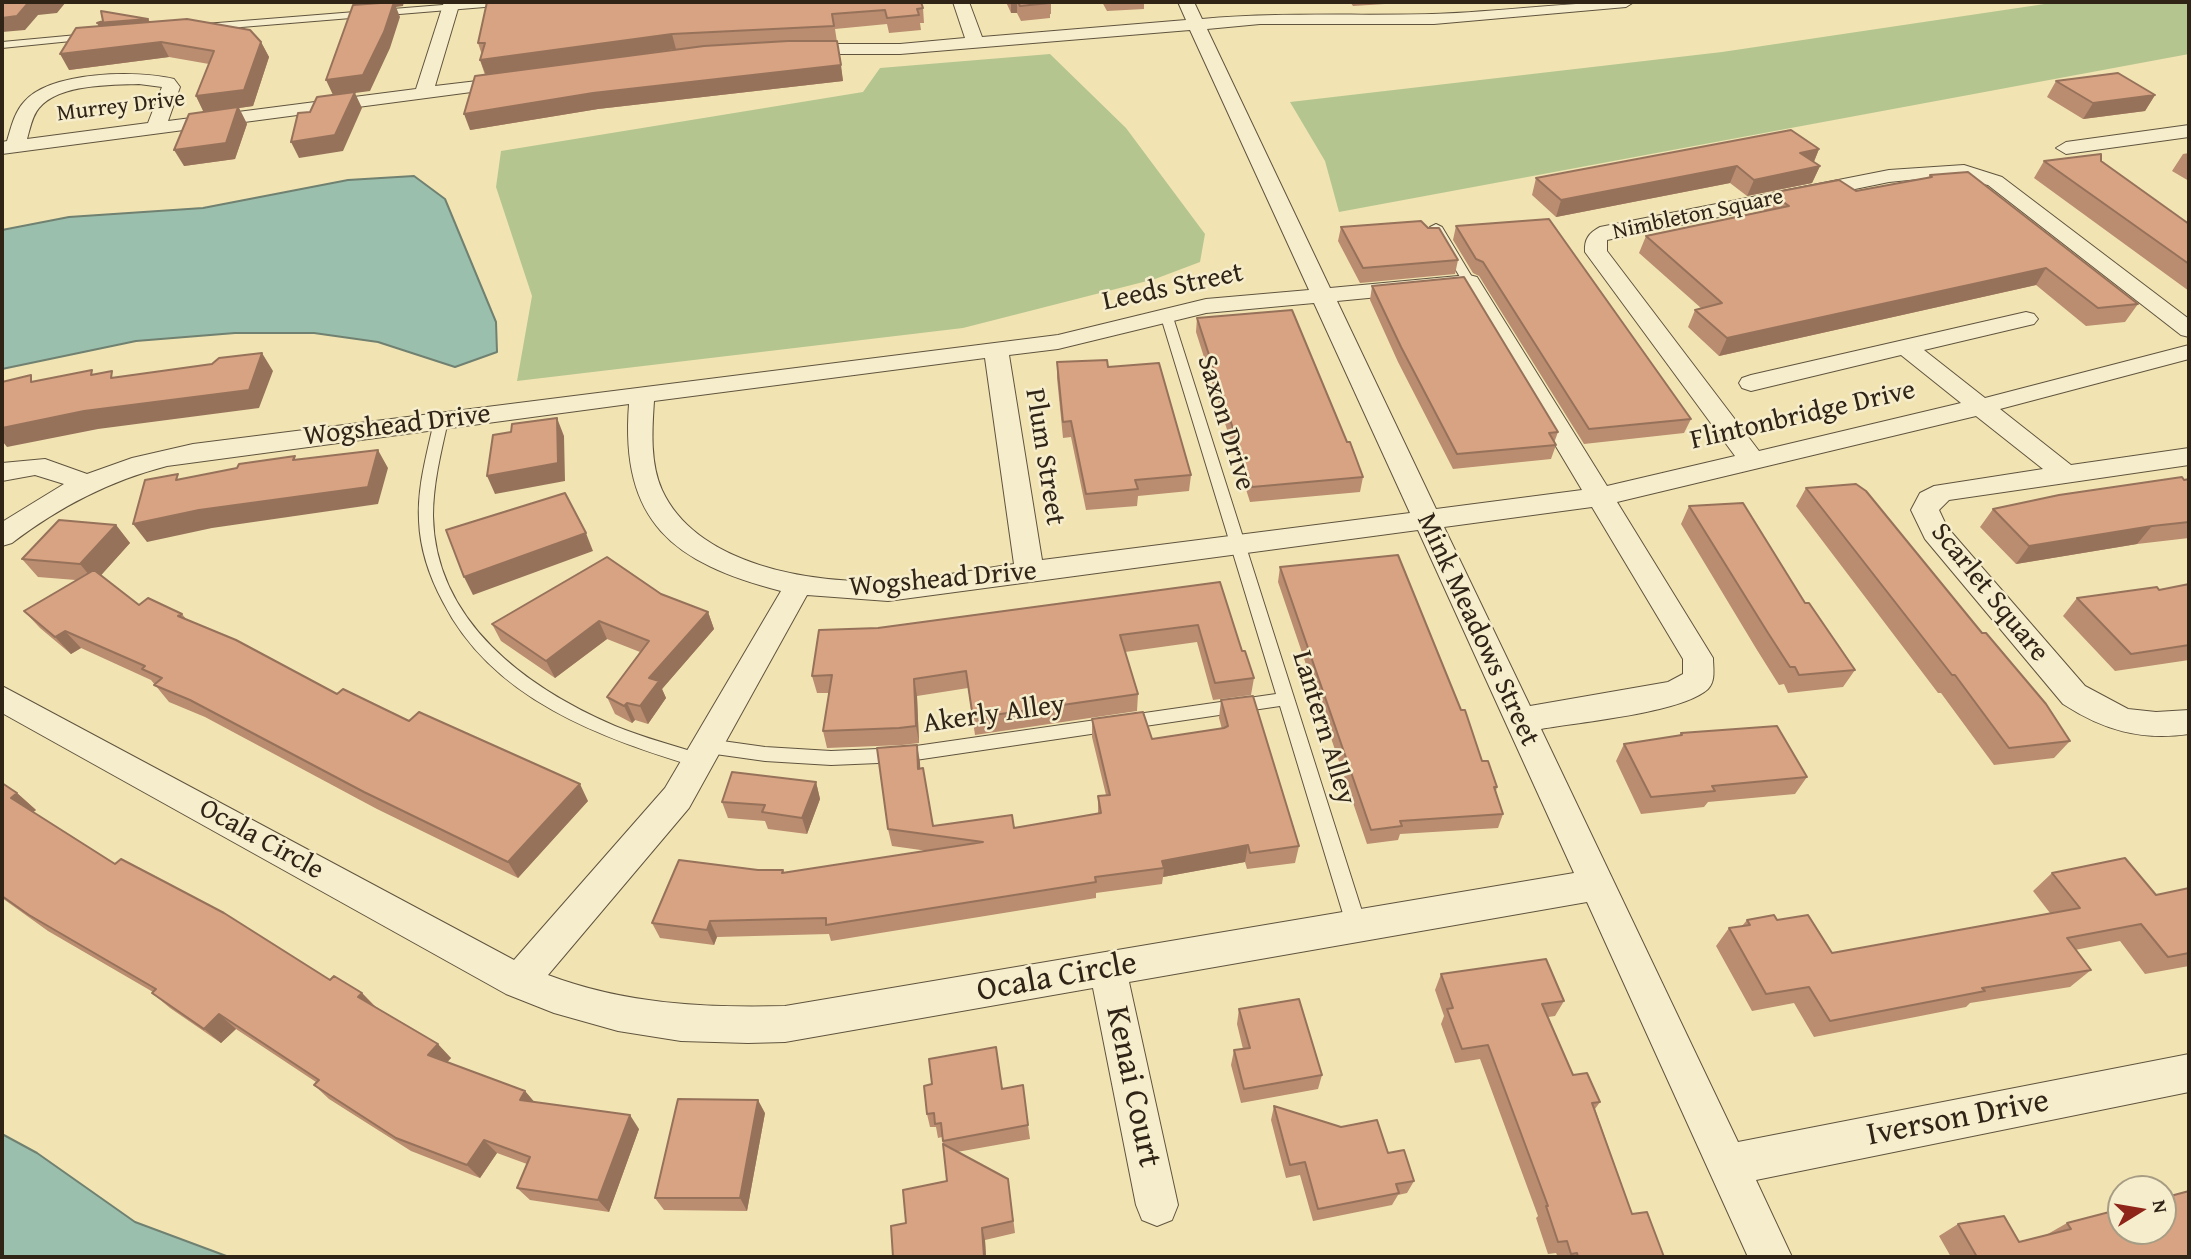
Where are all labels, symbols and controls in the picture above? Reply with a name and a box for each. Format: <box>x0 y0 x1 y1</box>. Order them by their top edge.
street label: Murrey Drive <box>55 85 187 129</box>
street label: Nimbleton Square <box>1610 183 1786 247</box>
street label: Leeds Street <box>1100 257 1246 319</box>
street label: Saxon Drive <box>1189 351 1261 495</box>
street label: Flintonbridge Drive <box>1687 374 1919 458</box>
street label: Plum Street <box>1017 386 1071 528</box>
street label: Wogshead Drive <box>302 398 492 454</box>
street label: Mink Meadows Street <box>1408 508 1546 752</box>
street label: Scarlet Square <box>1923 517 2055 669</box>
street label: Wogshead Drive <box>848 555 1038 605</box>
street label: Lantern Alley <box>1284 647 1362 809</box>
street label: Akerly Alley <box>921 688 1067 742</box>
street label: Ocala Circle <box>193 792 329 888</box>
street label: Ocala Circle <box>974 944 1140 1012</box>
street label: Kenai Court <box>1096 1003 1168 1171</box>
street label: Iverson Drive <box>1864 1082 2052 1156</box>
north arrow <box>2107 1175 2177 1245</box>
text: N <box>2146 1197 2176 1215</box>

